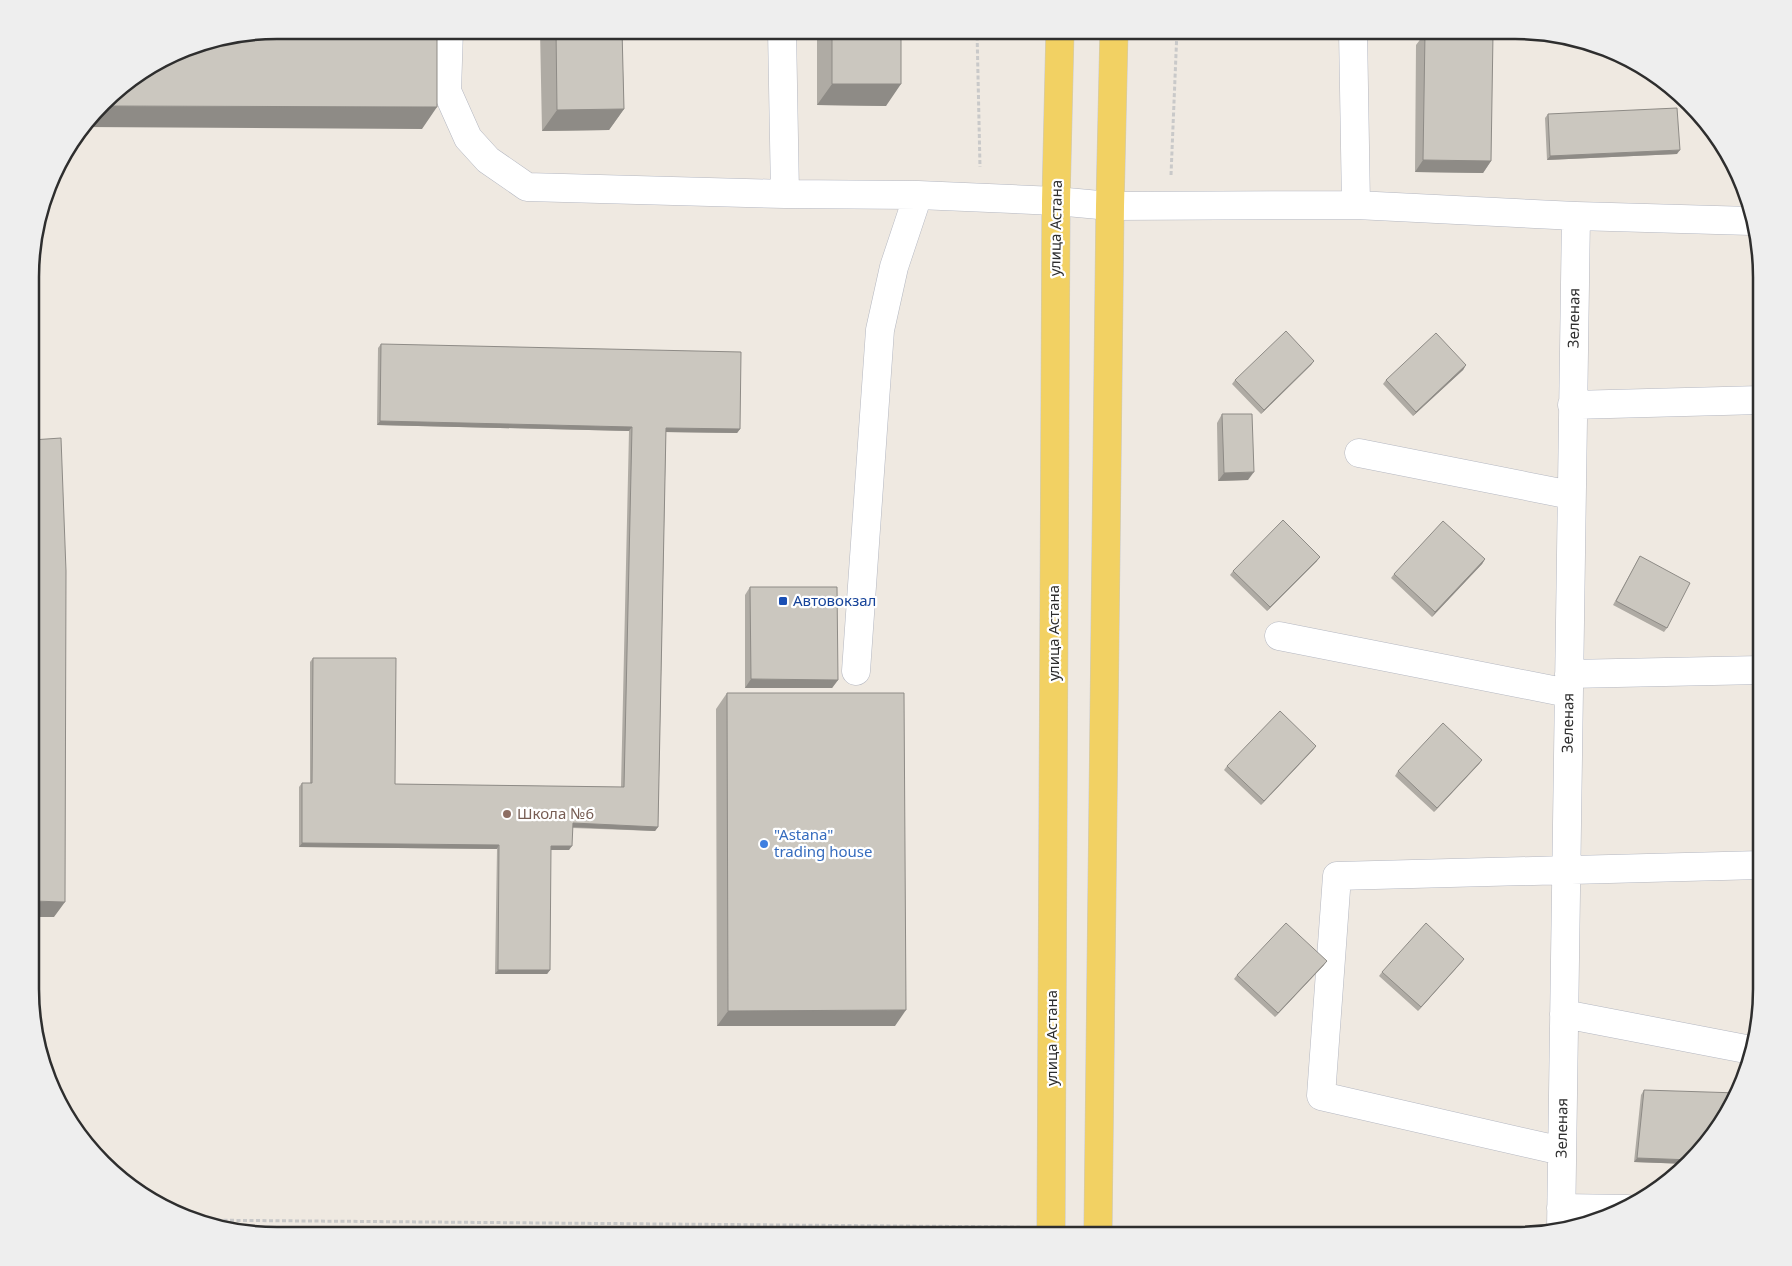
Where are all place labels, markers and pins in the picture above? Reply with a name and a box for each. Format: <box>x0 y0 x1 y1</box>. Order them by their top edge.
place label: Автовокзал <box>793 590 876 610</box>
marker: Автовокзал <box>777 595 789 607</box>
place label: Школа №6 <box>517 803 594 823</box>
marker: Школа №6 <box>501 808 513 820</box>
place label: "Astana" trading house <box>774 824 872 861</box>
marker: "Astana" trading house <box>758 838 770 850</box>

